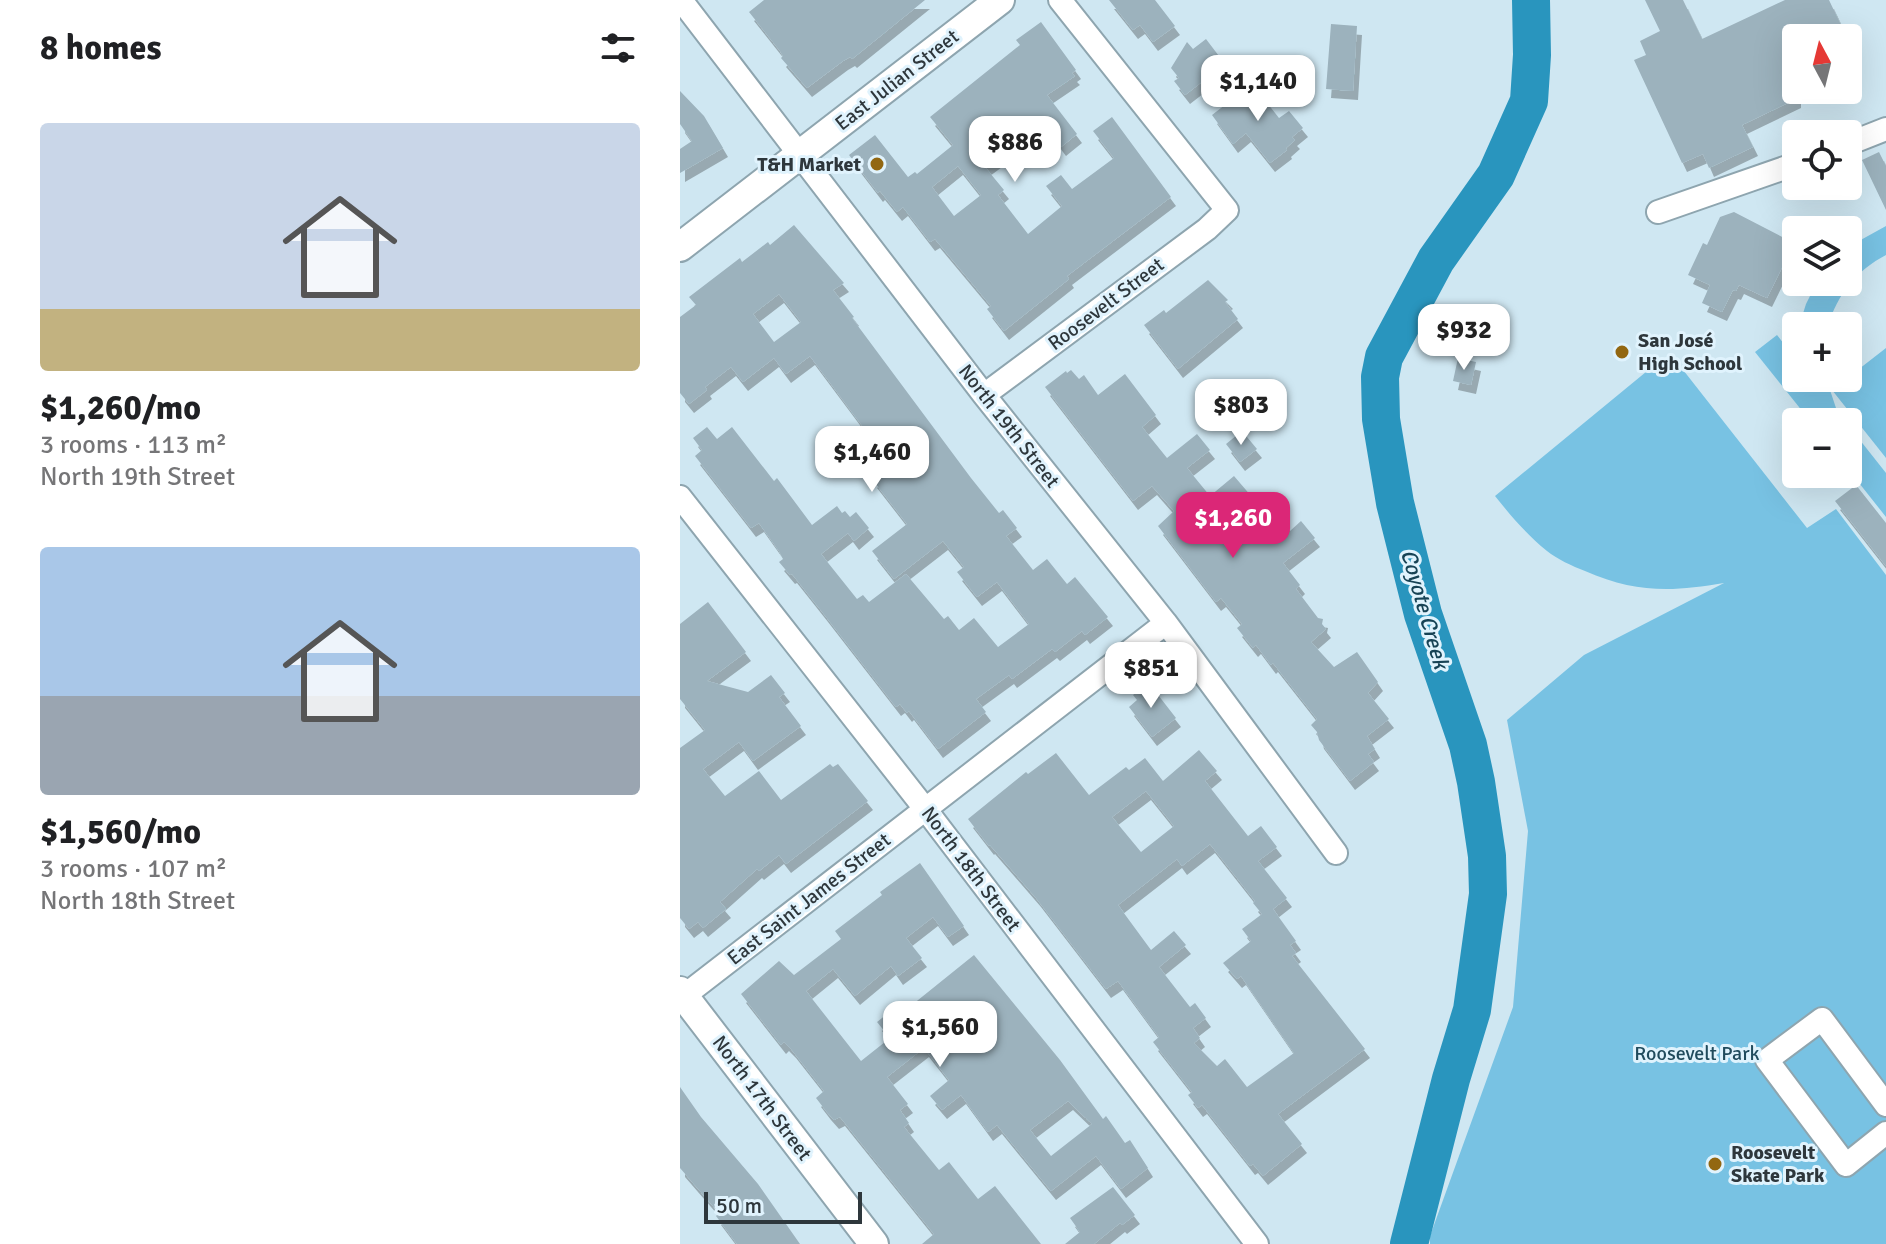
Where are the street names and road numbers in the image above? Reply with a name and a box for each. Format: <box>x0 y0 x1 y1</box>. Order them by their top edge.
street label: East Julian Street <box>830 24 964 136</box>
street label: Roosevelt Street <box>1043 252 1169 356</box>
street label: North 19th Street <box>953 359 1065 493</box>
street label: North 18th Street <box>916 802 1026 936</box>
street label: East Saint James Street <box>722 827 896 971</box>
street label: North 17th Street <box>707 1031 817 1165</box>

